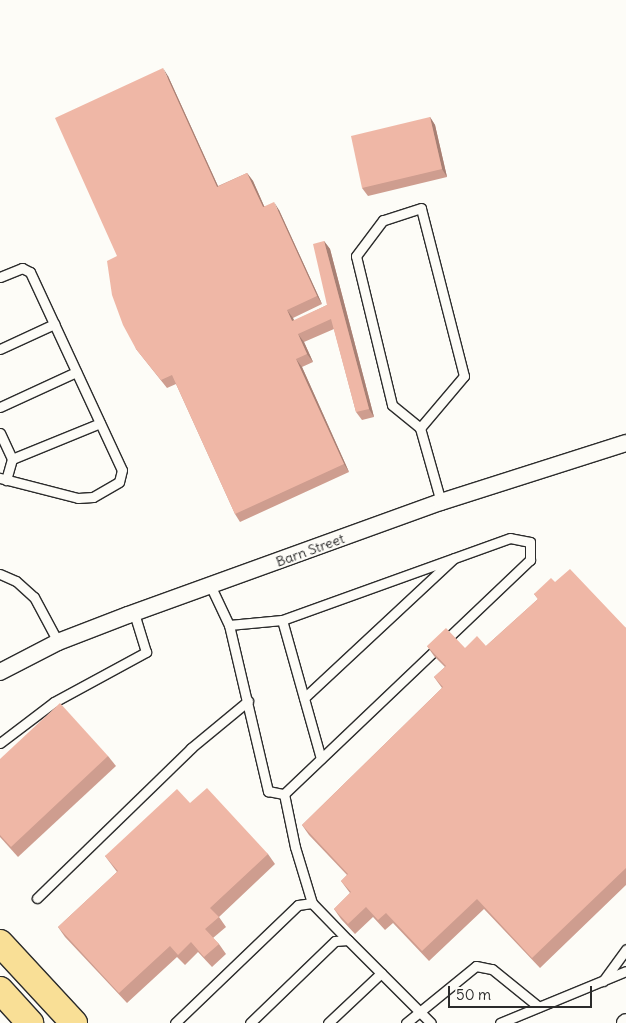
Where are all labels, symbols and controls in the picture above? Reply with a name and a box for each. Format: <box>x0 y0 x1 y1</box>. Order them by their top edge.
street label: Barn Street <box>273 530 347 570</box>
scale bar <box>451 976 595 1008</box>
text: 50 m <box>456 985 491 1004</box>

